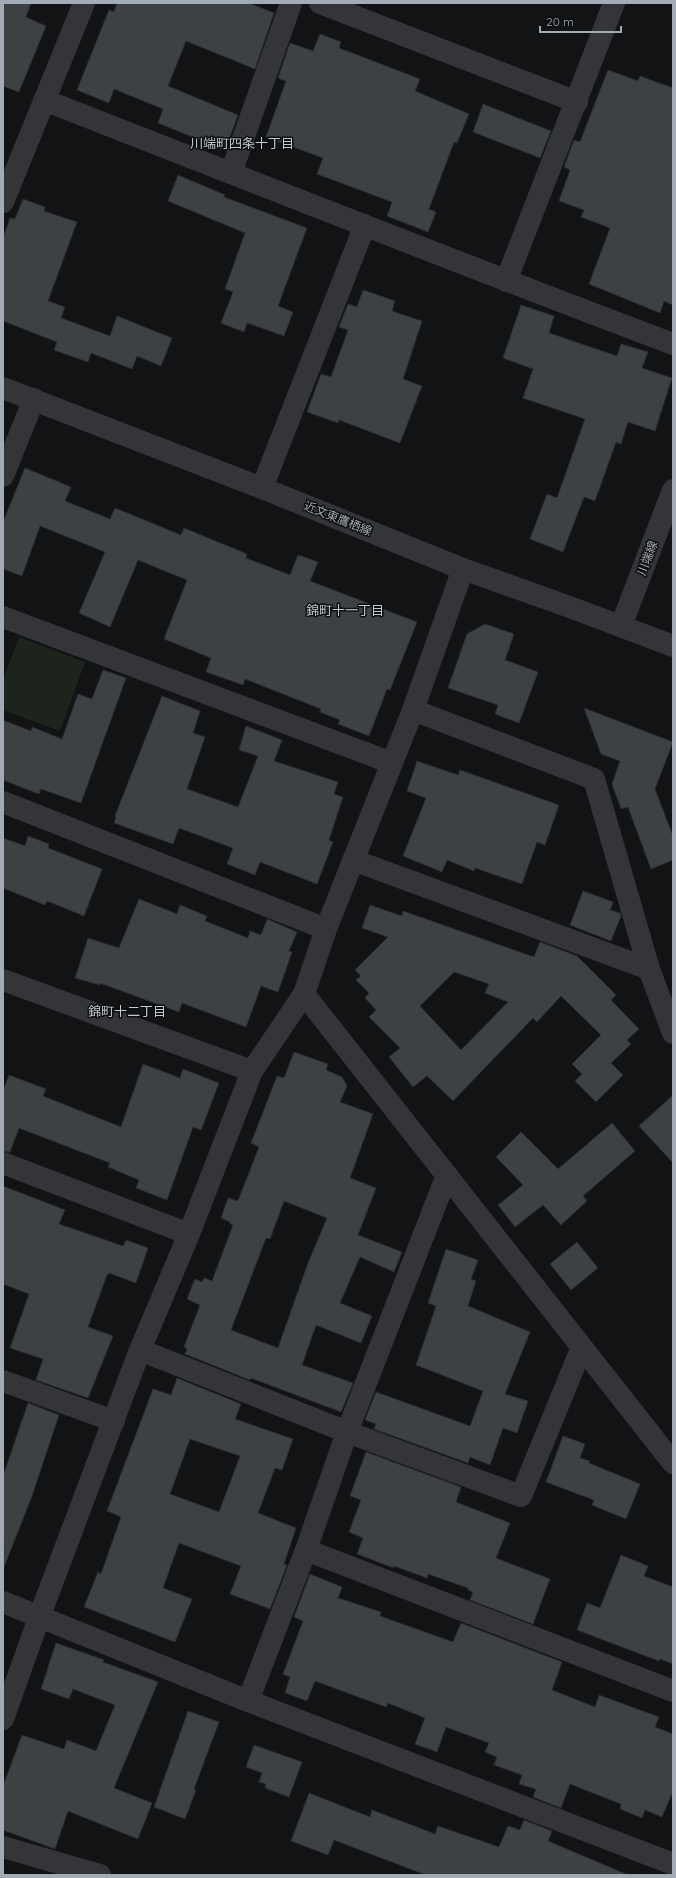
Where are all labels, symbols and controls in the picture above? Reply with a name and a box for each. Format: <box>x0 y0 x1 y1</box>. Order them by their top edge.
scale bar <box>540 8 621 34</box>
text: 20 m <box>546 14 574 29</box>
district label: 川端町四条十丁目 <box>190 135 294 151</box>
street label: 近文東鷹栖線 <box>302 498 374 538</box>
street label: 川端線 <box>634 539 660 577</box>
district label: 錦町十一丁目 <box>306 602 384 618</box>
district label: 錦町十二丁目 <box>88 1003 166 1019</box>

